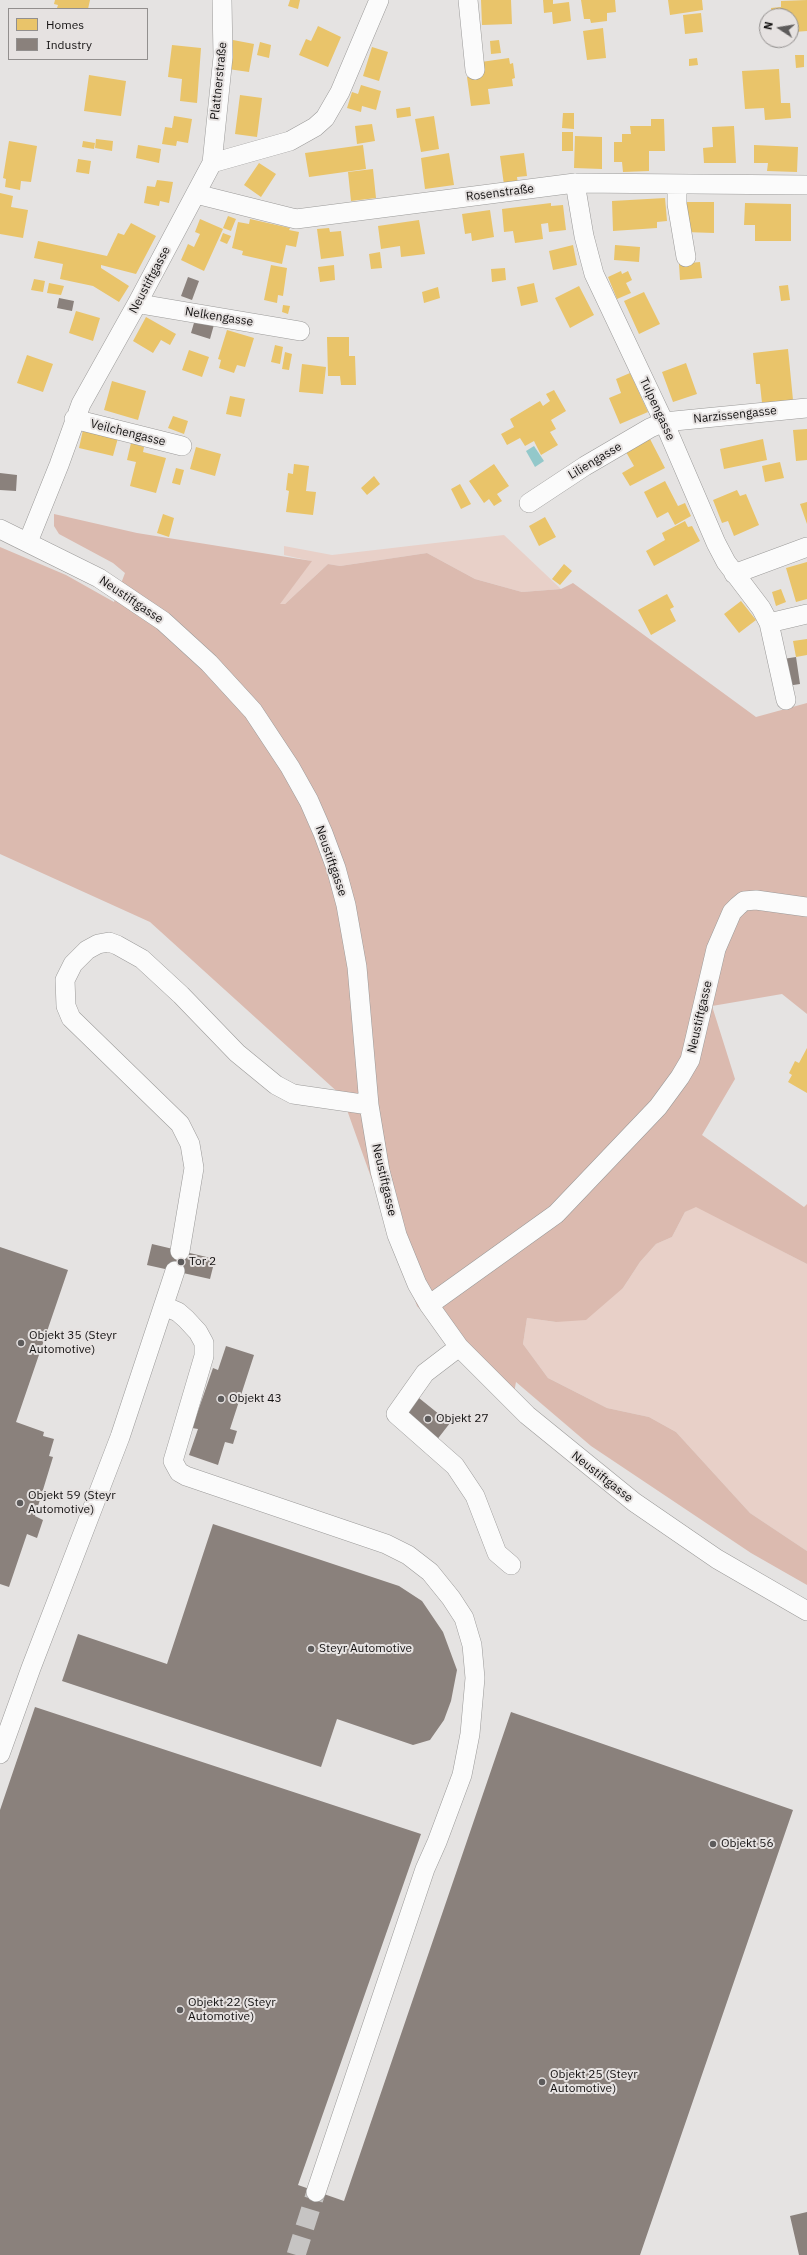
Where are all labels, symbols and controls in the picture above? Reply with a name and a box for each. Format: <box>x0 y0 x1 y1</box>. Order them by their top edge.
legend <box>8 8 148 60</box>
north arrow <box>759 8 799 48</box>
text: Homes <box>46 17 84 32</box>
text: N <box>761 20 776 31</box>
text: Industry <box>46 37 92 52</box>
street label: Plattnerstraße <box>208 41 230 121</box>
street label: Rosenstraße <box>465 182 535 204</box>
street label: Neustiftgasse <box>126 244 174 316</box>
street label: Nelkengasse <box>184 305 254 329</box>
street label: Tulpengasse <box>636 375 678 443</box>
street label: Narzissengasse <box>693 403 777 427</box>
street label: Veilchengasse <box>89 417 167 449</box>
street label: Liliengasse <box>566 439 624 483</box>
street label: Neustiftgasse <box>96 573 166 627</box>
street label: Neustiftgasse <box>312 824 350 898</box>
street label: Neustiftgasse <box>685 979 715 1055</box>
street label: Neustiftgasse <box>369 1142 399 1218</box>
place label: Tor 2 <box>189 1255 216 1269</box>
marker: Tor 2 <box>176 1257 186 1267</box>
place label: Objekt 35 (Steyr Automotive) <box>29 1329 117 1357</box>
marker: Objekt 35 (Steyr Automotive) <box>16 1338 26 1348</box>
place label: Objekt 43 <box>229 1392 282 1406</box>
marker: Objekt 43 <box>216 1394 226 1404</box>
place label: Objekt 27 <box>436 1412 489 1426</box>
marker: Objekt 27 <box>423 1414 433 1424</box>
street label: Neustiftgasse <box>569 1449 635 1505</box>
place label: Objekt 59 (Steyr Automotive) <box>28 1489 116 1517</box>
marker: Objekt 59 (Steyr Automotive) <box>15 1498 25 1508</box>
place label: Steyr Automotive <box>319 1642 412 1656</box>
marker: Steyr Automotive <box>306 1644 316 1654</box>
place label: Objekt 56 <box>721 1837 774 1851</box>
marker: Objekt 56 <box>708 1839 718 1849</box>
place label: Objekt 22 (Steyr Automotive) <box>188 1996 276 2024</box>
marker: Objekt 22 (Steyr Automotive) <box>175 2005 185 2015</box>
place label: Objekt 25 (Steyr Automotive) <box>550 2068 638 2096</box>
marker: Objekt 25 (Steyr Automotive) <box>537 2077 547 2087</box>

